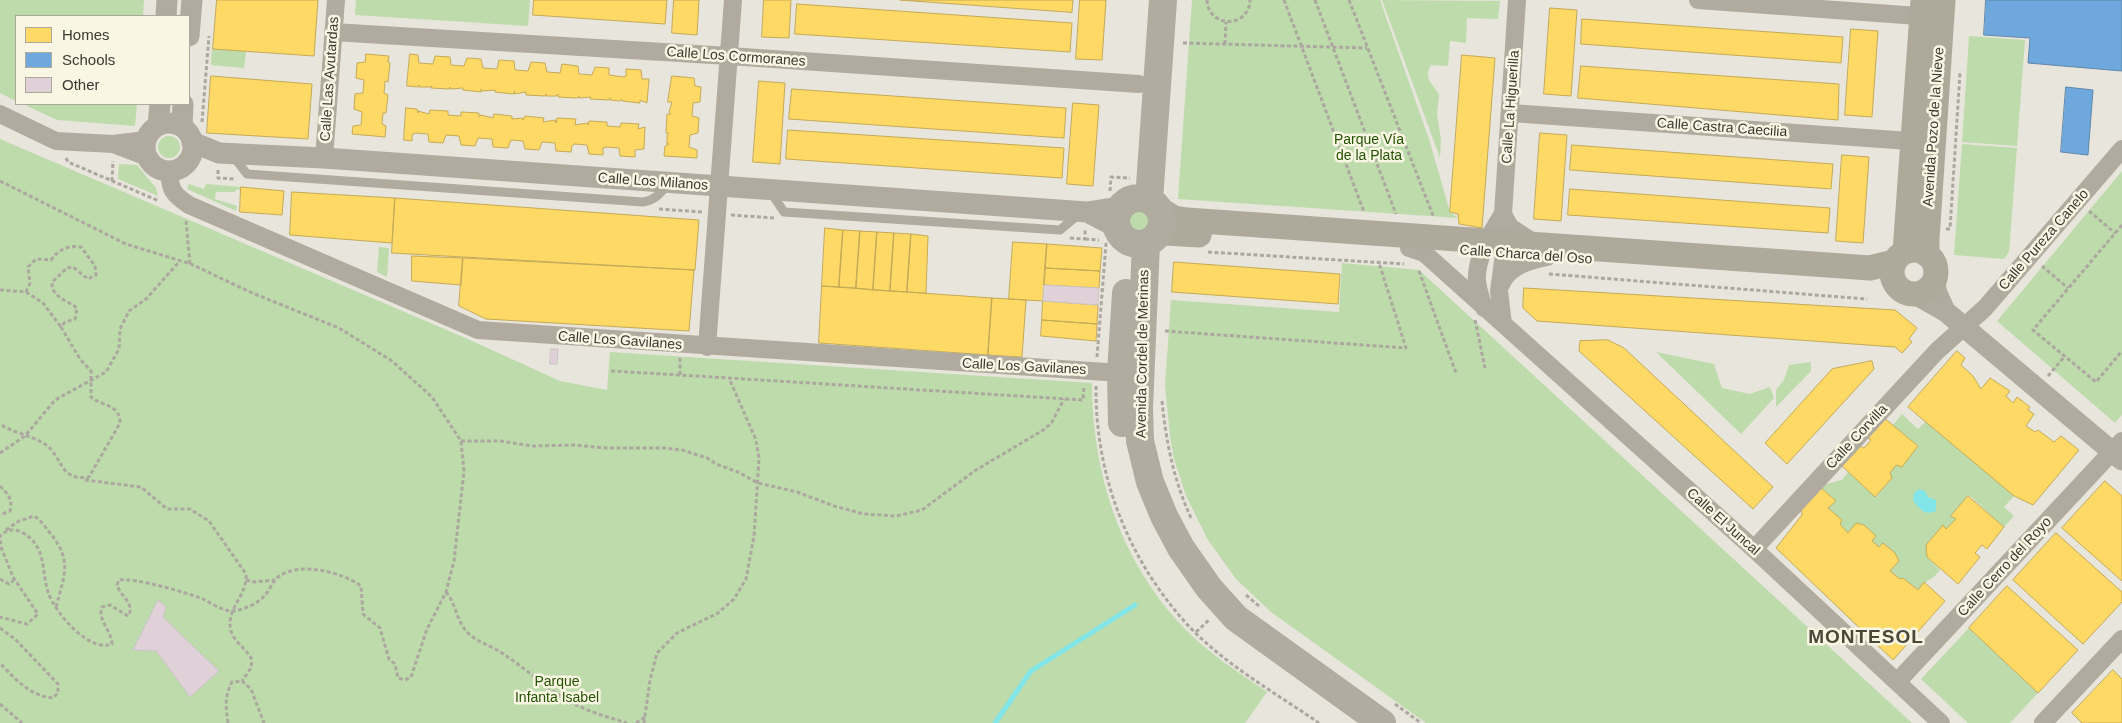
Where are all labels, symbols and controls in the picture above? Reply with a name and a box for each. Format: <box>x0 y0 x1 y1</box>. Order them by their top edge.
legend <box>15 15 190 105</box>
street label: Calle Las Avutardas <box>317 16 343 142</box>
text: Homes <box>62 26 110 43</box>
street label: Calle Los Cormoranes <box>666 44 806 70</box>
street label: Avenida Pozo de la Nieve <box>1920 47 1948 207</box>
street label: Calle La Higuerilla <box>1499 50 1523 164</box>
text: Schools <box>62 51 115 68</box>
text: Other <box>62 76 100 93</box>
street label: Calle Castra Caecilia <box>1656 115 1788 141</box>
park label: Parque Vía de la Plata <box>1334 132 1404 164</box>
street label: Calle Los Milanos <box>597 170 709 194</box>
street label: Calle Pureza Canelo <box>1996 186 2092 294</box>
street label: Calle Charca del Oso <box>1459 242 1593 268</box>
street label: Avenida Cordel de Merinas <box>1133 270 1153 438</box>
street label: Calle Los Gavilanes <box>557 328 683 354</box>
street label: Calle Los Gavilanes <box>961 355 1087 379</box>
street label: Calle Corvilla <box>1823 401 1891 473</box>
street label: Calle El Juncal <box>1683 485 1763 559</box>
street label: Calle Cerro del Royo <box>1955 514 2055 620</box>
district label: MONTESOL <box>1807 627 1925 649</box>
park label: Parque Infanta Isabel <box>515 674 599 706</box>

